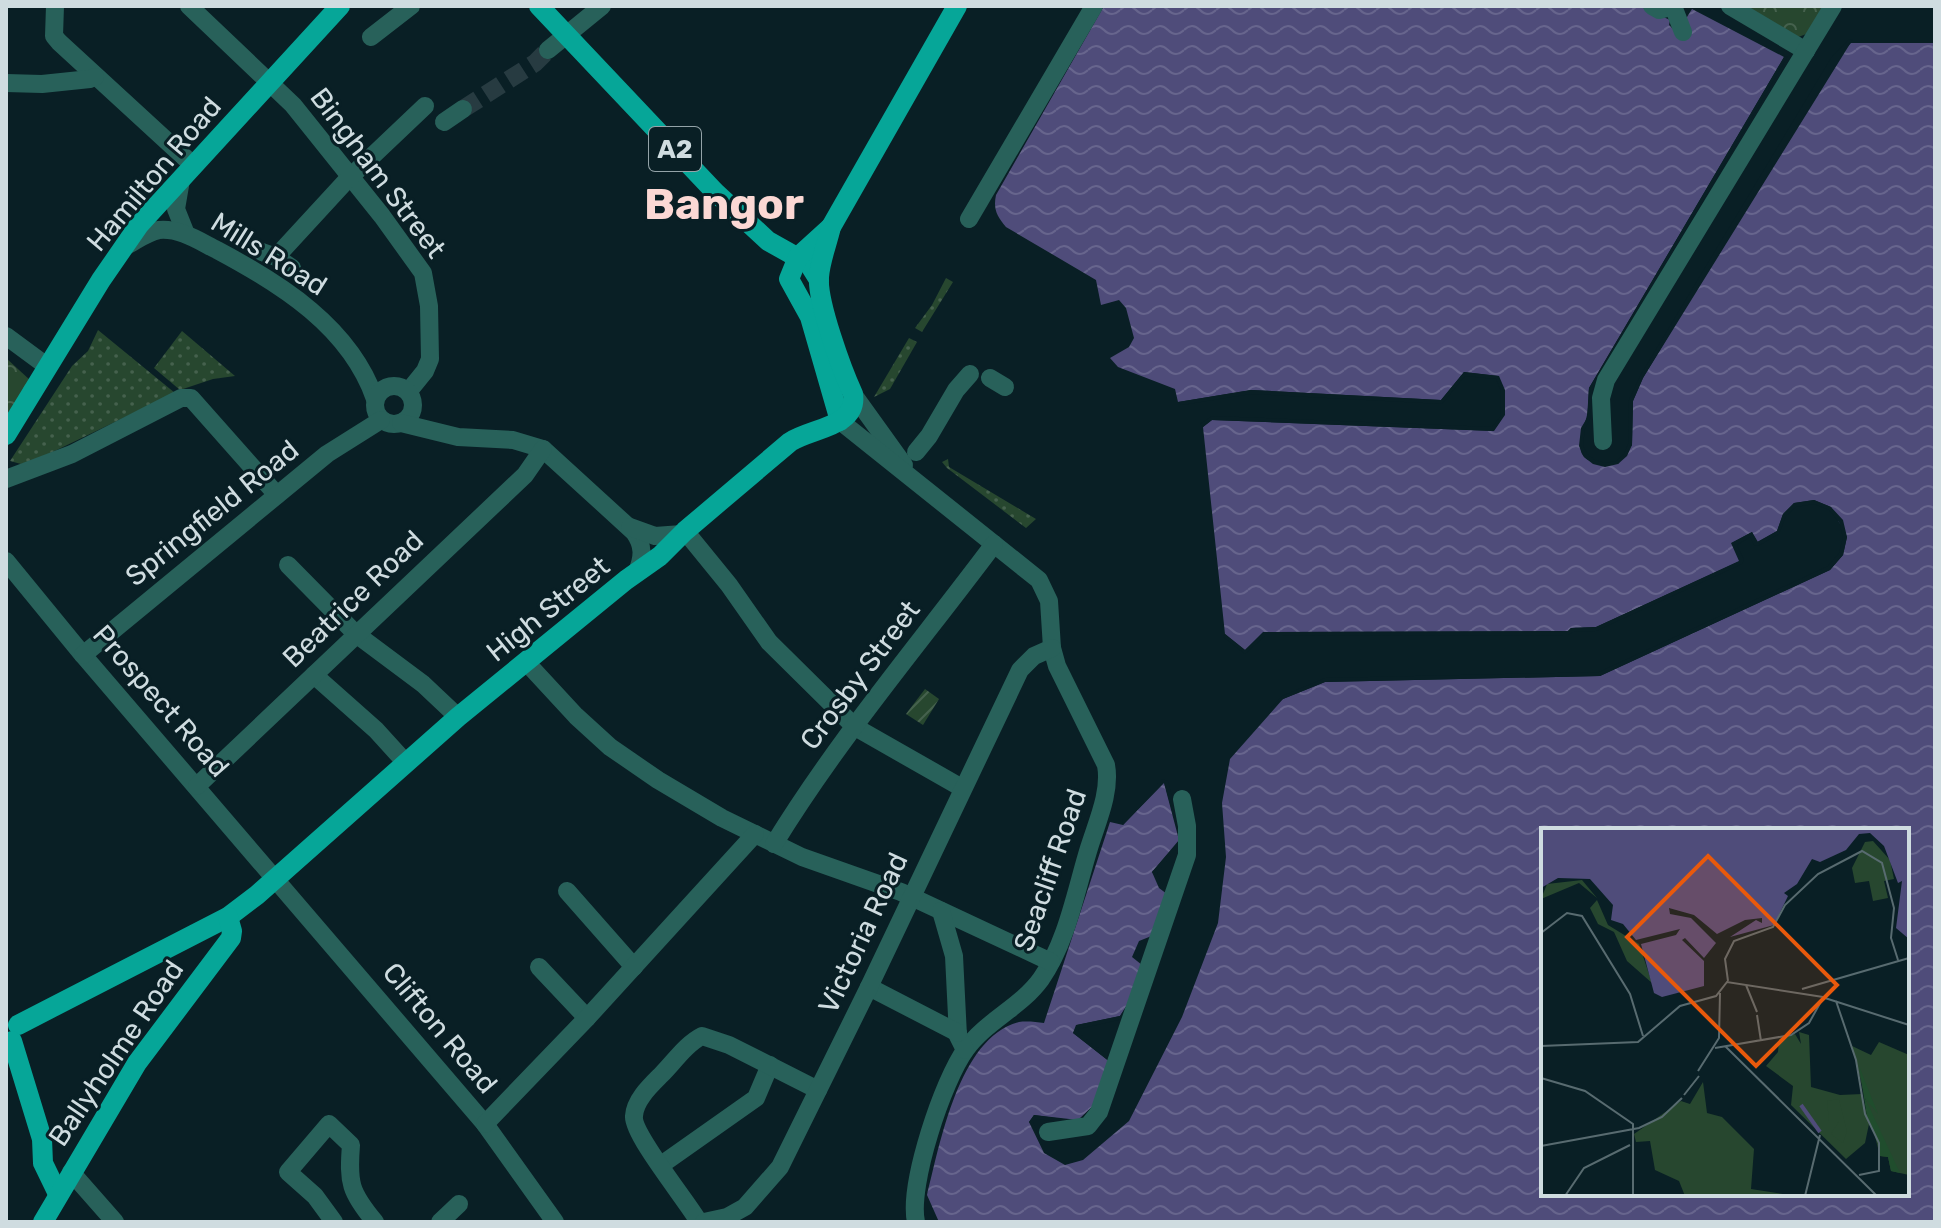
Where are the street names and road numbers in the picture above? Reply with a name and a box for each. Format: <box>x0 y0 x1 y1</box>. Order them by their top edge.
street label: Bingham Street <box>303 81 453 265</box>
street label: Hamilton Road <box>80 90 228 258</box>
road number: A2 <box>649 127 701 171</box>
street label: Mills Road <box>205 206 333 302</box>
street label: Springfield Road <box>119 433 305 593</box>
street label: Beatrice Road <box>276 524 430 674</box>
street label: High Street <box>480 549 616 669</box>
street label: Crosby Street <box>793 594 927 756</box>
street label: Prospect Road <box>86 618 236 784</box>
street label: Seacliff Road <box>1007 784 1093 956</box>
street label: Victoria Road <box>811 847 915 1019</box>
street label: Ballyholme Road <box>42 954 190 1152</box>
street label: Clifton Road <box>376 956 504 1100</box>

